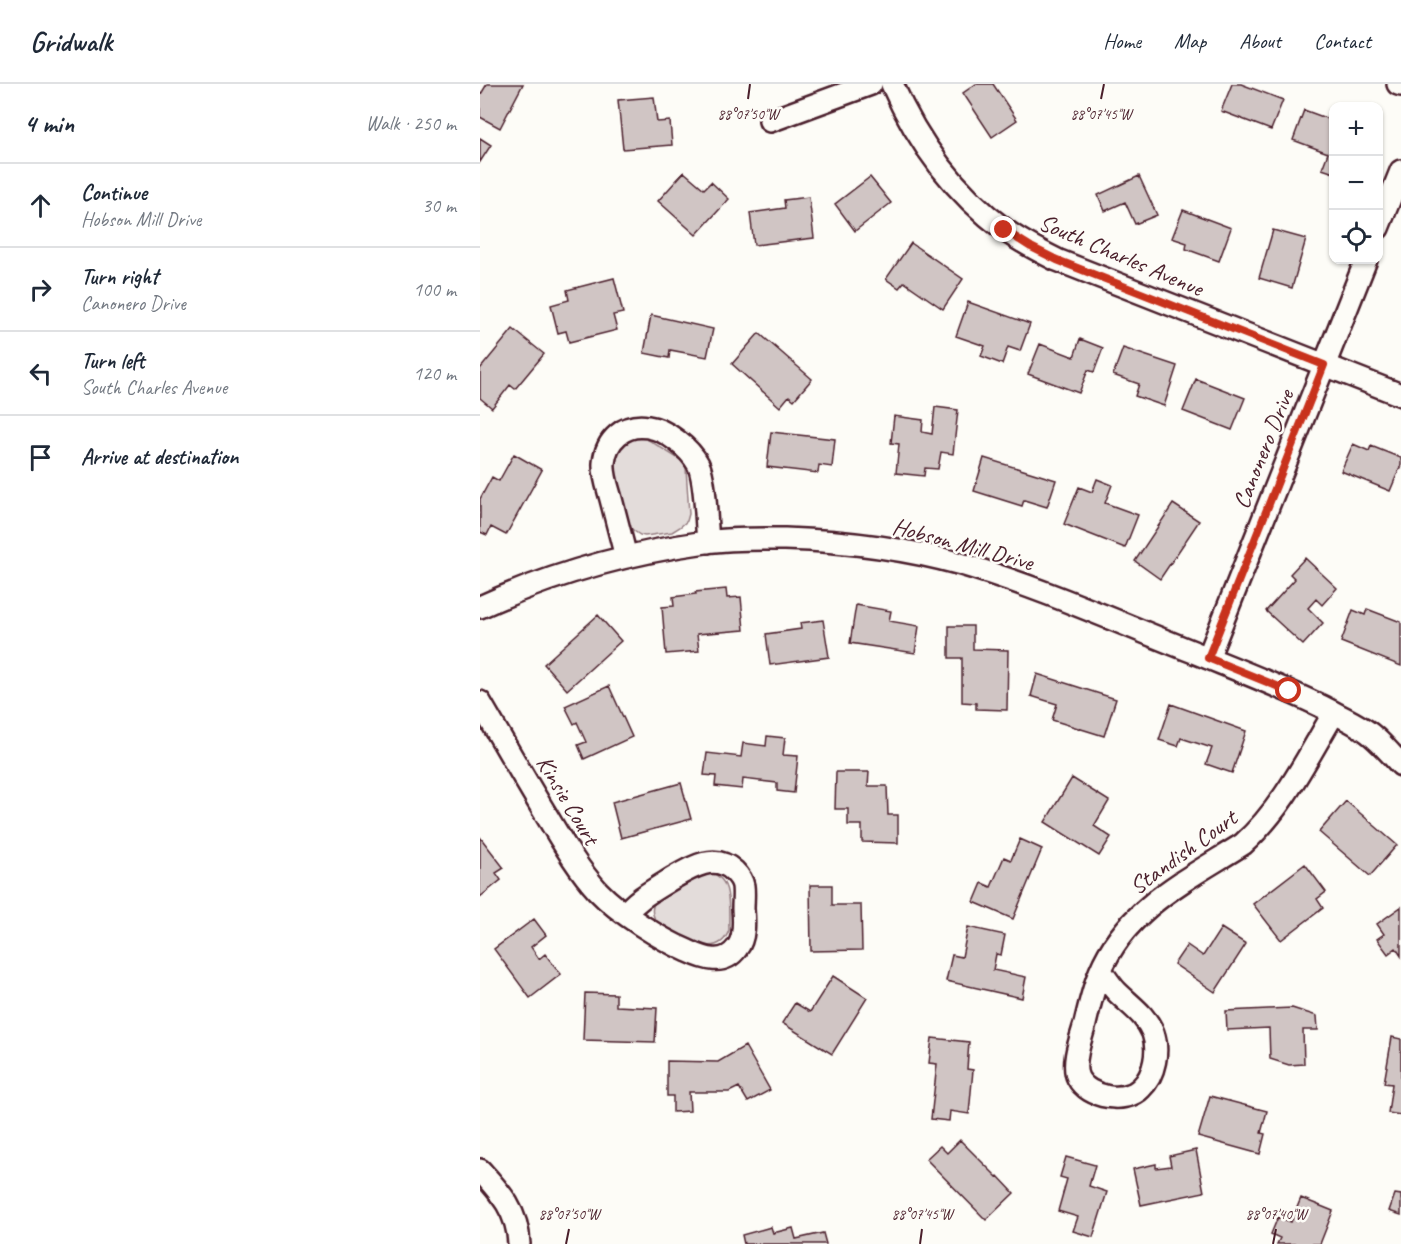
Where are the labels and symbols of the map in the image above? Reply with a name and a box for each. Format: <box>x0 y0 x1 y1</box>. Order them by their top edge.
text: 88°07'50"W <box>718 105 782 124</box>
text: 88°07'45"W <box>1071 105 1135 124</box>
street label: South Charles Avenue <box>1034 207 1210 304</box>
route end <box>990 216 1016 242</box>
street label: Canonero Drive <box>1226 383 1301 513</box>
street label: Hobson Mill Drive <box>889 511 1039 578</box>
route start <box>1275 677 1301 703</box>
street label: Kinsie Court <box>530 750 607 852</box>
street label: Standish Court <box>1123 802 1244 901</box>
text: 88°07'50"W <box>539 1205 603 1224</box>
text: 88°07'45"W <box>892 1205 956 1224</box>
text: 88°07'40"W <box>1246 1205 1310 1224</box>

